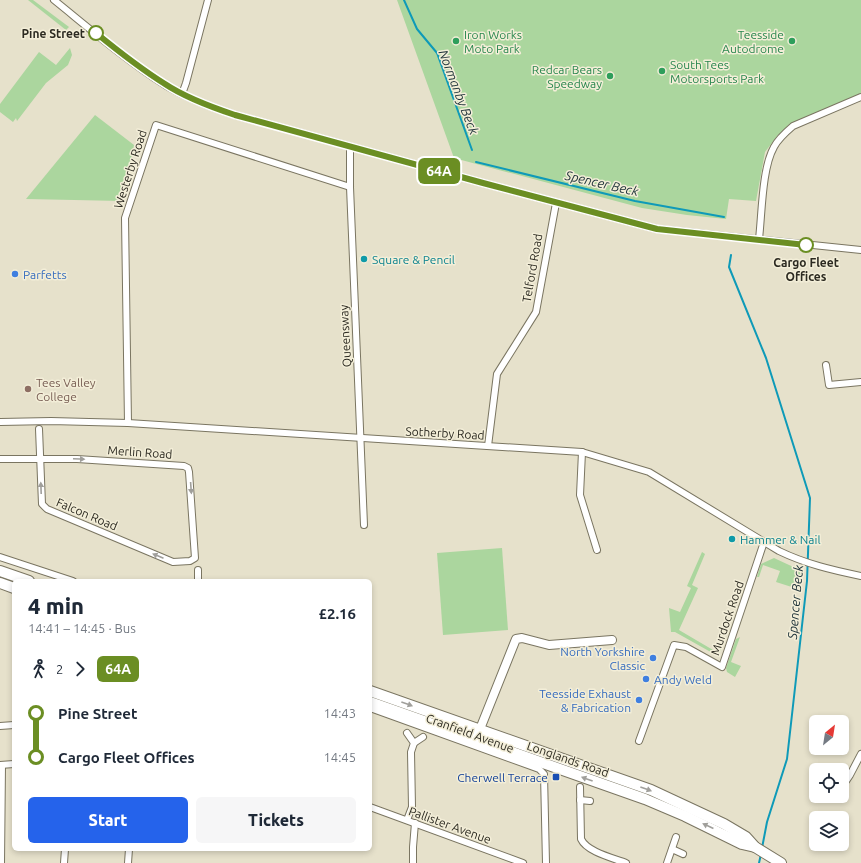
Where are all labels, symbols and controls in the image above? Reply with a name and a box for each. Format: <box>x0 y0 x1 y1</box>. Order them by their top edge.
marker: Pine Street <box>88 25 104 41</box>
place label: Pine Street <box>21 27 85 40</box>
place label: Iron Works Moto Park <box>464 28 522 55</box>
place label: Teesside Autodrome <box>722 28 784 55</box>
marker: Iron Works Moto Park <box>451 36 461 46</box>
marker: Teesside Autodrome <box>787 36 797 46</box>
water label: Normanby Beck <box>436 48 482 137</box>
place label: South Tees Motorsports Park <box>670 58 764 85</box>
place label: Redcar Bears Speedway <box>532 63 602 90</box>
marker: South Tees Motorsports Park <box>657 66 667 76</box>
marker: Redcar Bears Speedway <box>605 71 615 81</box>
street label: Westerby Road <box>111 128 149 210</box>
line badge: 64A <box>416 158 462 184</box>
text: 64A <box>426 163 452 179</box>
water label: Spencer Beck <box>563 167 641 198</box>
street label: Telford Road <box>520 233 544 303</box>
marker: Cargo Fleet Offices <box>798 237 814 253</box>
place label: Square & Pencil <box>372 253 455 266</box>
marker: Square & Pencil <box>359 254 369 264</box>
place label: Cargo Fleet Offices <box>773 256 839 283</box>
place label: Parfetts <box>23 268 67 281</box>
marker: Parfetts <box>10 269 20 279</box>
street label: Queensway <box>337 304 353 368</box>
place label: Tees Valley College <box>36 376 96 403</box>
marker: Tees Valley College <box>23 384 33 394</box>
street label: Sotherby Road <box>405 424 485 442</box>
street label: Merlin Road <box>107 443 173 461</box>
one-way arrow <box>73 456 86 462</box>
one-way arrow <box>38 481 44 494</box>
one-way arrow <box>187 482 194 494</box>
street label: Falcon Road <box>55 495 119 533</box>
place label: Hammer & Nail <box>740 533 821 546</box>
marker: Hammer & Nail <box>727 534 737 544</box>
one-way arrow <box>152 552 164 558</box>
water label: Spencer Beck <box>785 564 805 641</box>
street label: Murdock Road <box>708 579 746 657</box>
text: 4 min <box>28 593 84 618</box>
text: £2.16 <box>318 605 356 622</box>
text: 14:41 – 14:45 · Bus <box>28 621 136 635</box>
place label: North Yorkshire Classic <box>560 645 645 672</box>
marker: North Yorkshire Classic <box>648 653 658 663</box>
icon: walk <box>28 658 50 680</box>
icon: forward <box>69 658 91 680</box>
text: 64A <box>105 661 131 677</box>
text: 2 <box>56 662 63 676</box>
place label: Andy Weld <box>654 673 712 686</box>
marker: Andy Weld <box>641 674 651 684</box>
place label: Teesside Exhaust & Fabrication <box>539 687 631 714</box>
marker: Teesside Exhaust & Fabrication <box>634 695 644 705</box>
one-way arrow <box>401 702 413 708</box>
text: Pine Street <box>58 705 137 722</box>
text: 14:43 <box>323 706 356 720</box>
street label: Cranfield Avenue <box>424 711 516 755</box>
north arrow <box>809 715 849 755</box>
map controls <box>809 715 849 851</box>
street label: Longlands Road <box>525 739 611 779</box>
text: Cargo Fleet Offices <box>58 749 195 766</box>
text: 14:45 <box>323 750 356 764</box>
button: locate <box>809 763 849 803</box>
place label: Cherwell Terrace <box>457 771 548 784</box>
marker: Cherwell Terrace <box>551 772 561 782</box>
one-way arrow <box>580 775 592 781</box>
one-way arrow <box>640 786 652 792</box>
button: Start <box>28 797 188 843</box>
button: Tickets <box>196 797 356 843</box>
street label: Pallister Avenue <box>407 804 493 846</box>
button: layers <box>809 811 849 851</box>
one-way arrow <box>701 823 713 829</box>

